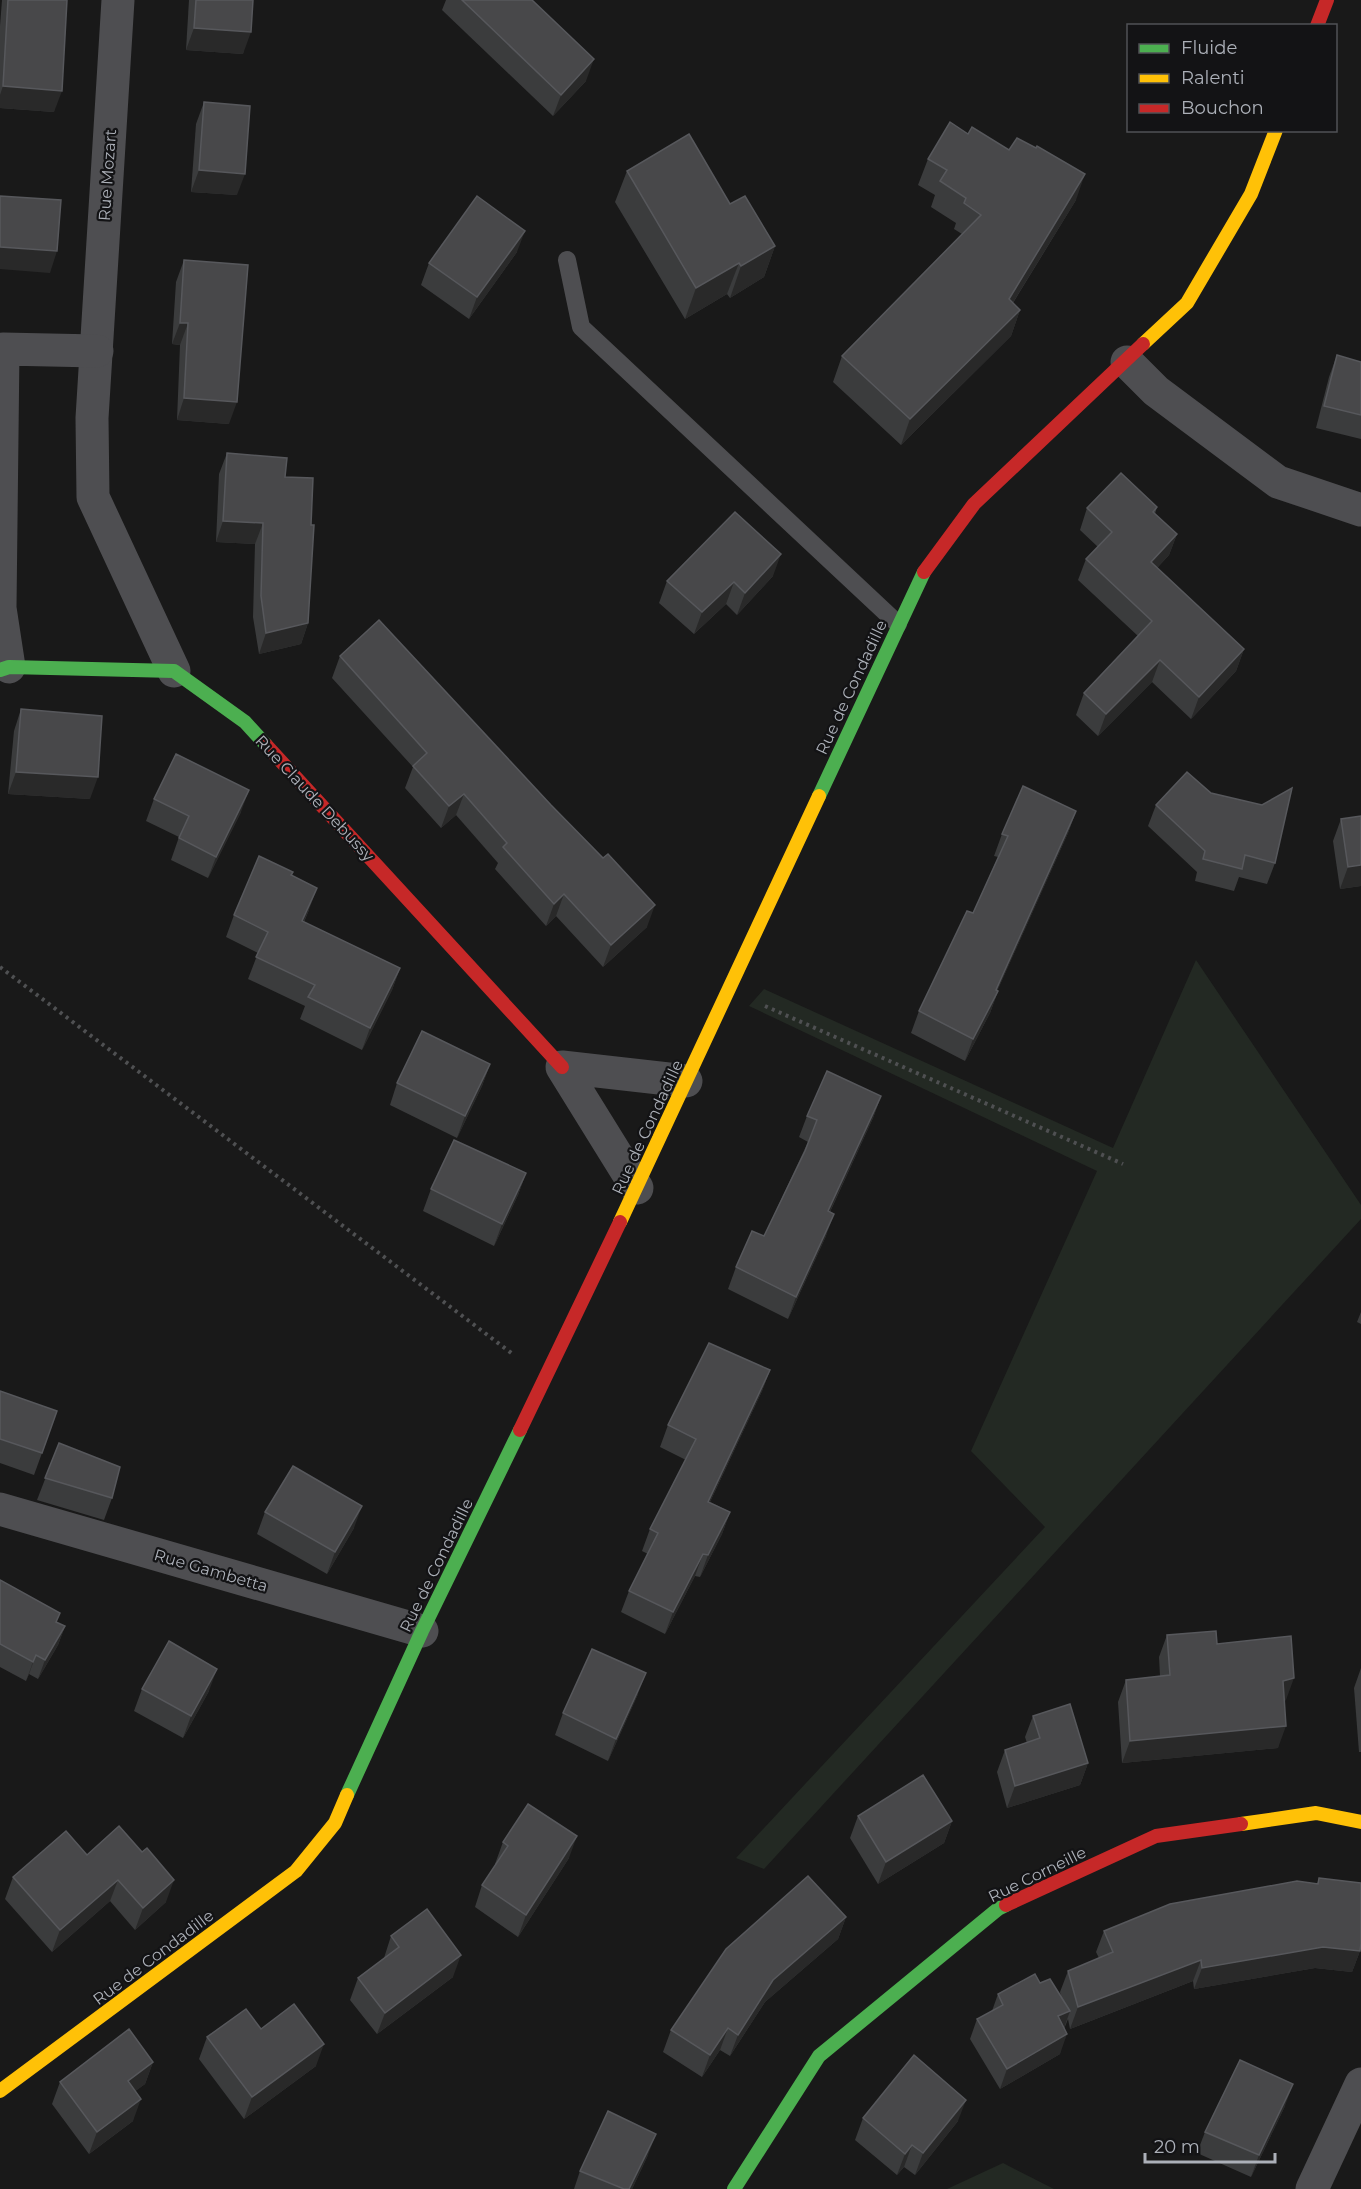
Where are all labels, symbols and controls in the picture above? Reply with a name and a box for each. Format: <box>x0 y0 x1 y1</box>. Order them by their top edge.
legend <box>1127 24 1337 132</box>
text: Fluide <box>1181 37 1237 59</box>
text: Ralenti <box>1181 67 1245 89</box>
text: Bouchon <box>1181 97 1264 119</box>
street label: Rue Mozart <box>95 128 120 222</box>
street label: Rue de Condadille <box>812 617 891 758</box>
street label: Rue Claude Debussy <box>251 731 378 866</box>
street label: Rue de Condadille <box>608 1057 687 1198</box>
street label: Rue de Condadille <box>396 1495 477 1635</box>
street label: Rue Gambetta <box>152 1545 270 1596</box>
street label: Rue Corneille <box>985 1843 1089 1906</box>
street label: Rue de Condadille <box>89 1906 217 2009</box>
scale bar <box>1145 2126 1276 2164</box>
text: 20 m <box>1154 2136 1200 2158</box>

